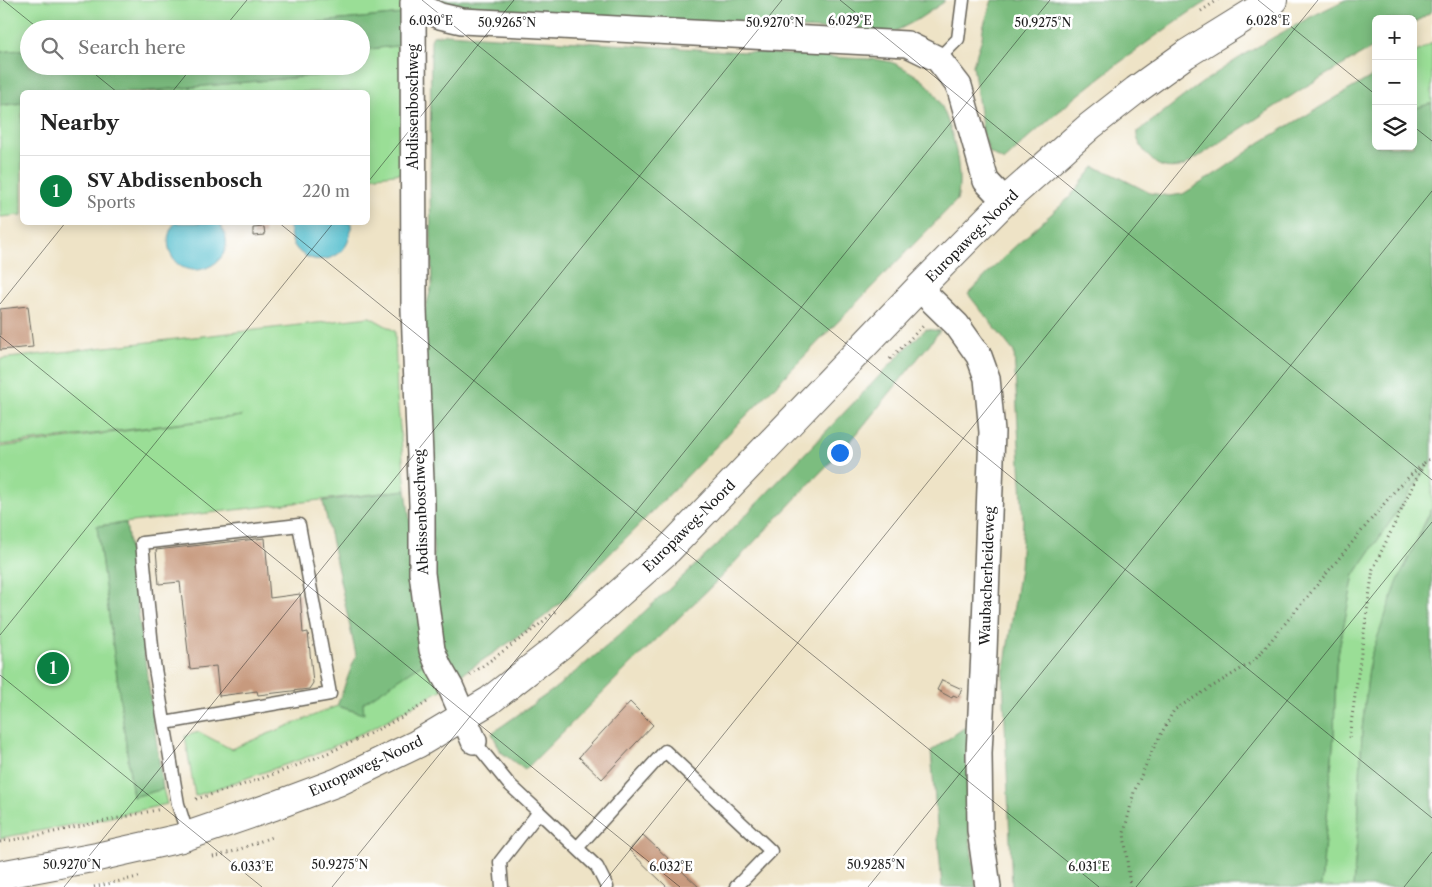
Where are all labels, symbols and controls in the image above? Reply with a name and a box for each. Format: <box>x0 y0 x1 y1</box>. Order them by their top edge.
text: 6.030°E <box>409 13 453 28</box>
text: 6.029°E <box>828 13 872 28</box>
text: 6.028°E <box>1246 13 1290 28</box>
text: 50.9265°N <box>478 15 536 30</box>
text: 50.9270°N <box>746 15 804 30</box>
text: 50.9275°N <box>1015 15 1072 30</box>
map controls <box>1372 15 1417 150</box>
button: + <box>1372 15 1417 60</box>
search box <box>20 20 370 75</box>
icon: search <box>38 34 66 62</box>
text: Search here <box>78 36 186 59</box>
street label: Abdissenboschweg <box>404 44 422 171</box>
button: − <box>1372 60 1417 105</box>
button: layers <box>1372 105 1417 150</box>
text: Nearby <box>40 110 119 135</box>
text: SV Abdissenbosch <box>87 169 262 192</box>
text: 1 <box>52 181 60 201</box>
text: 220 m <box>302 181 350 201</box>
street label: Europaweg-Noord <box>922 186 1022 286</box>
text: Sports <box>87 192 136 212</box>
your location <box>827 440 853 466</box>
street label: Abdissenboschweg <box>410 448 432 576</box>
street label: Europaweg-Noord <box>639 476 739 576</box>
street label: Waubacherheideweg <box>976 506 998 647</box>
pin: 1 <box>37 649 69 687</box>
street label: Europaweg-Noord <box>306 732 426 800</box>
text: 50.9270°N <box>43 857 101 872</box>
text: 50.9275°N <box>312 857 369 872</box>
text: 50.9285°N <box>847 857 905 872</box>
text: 6.033°E <box>230 859 274 874</box>
text: 6.032°E <box>649 859 693 874</box>
text: 6.031°E <box>1068 859 1110 874</box>

